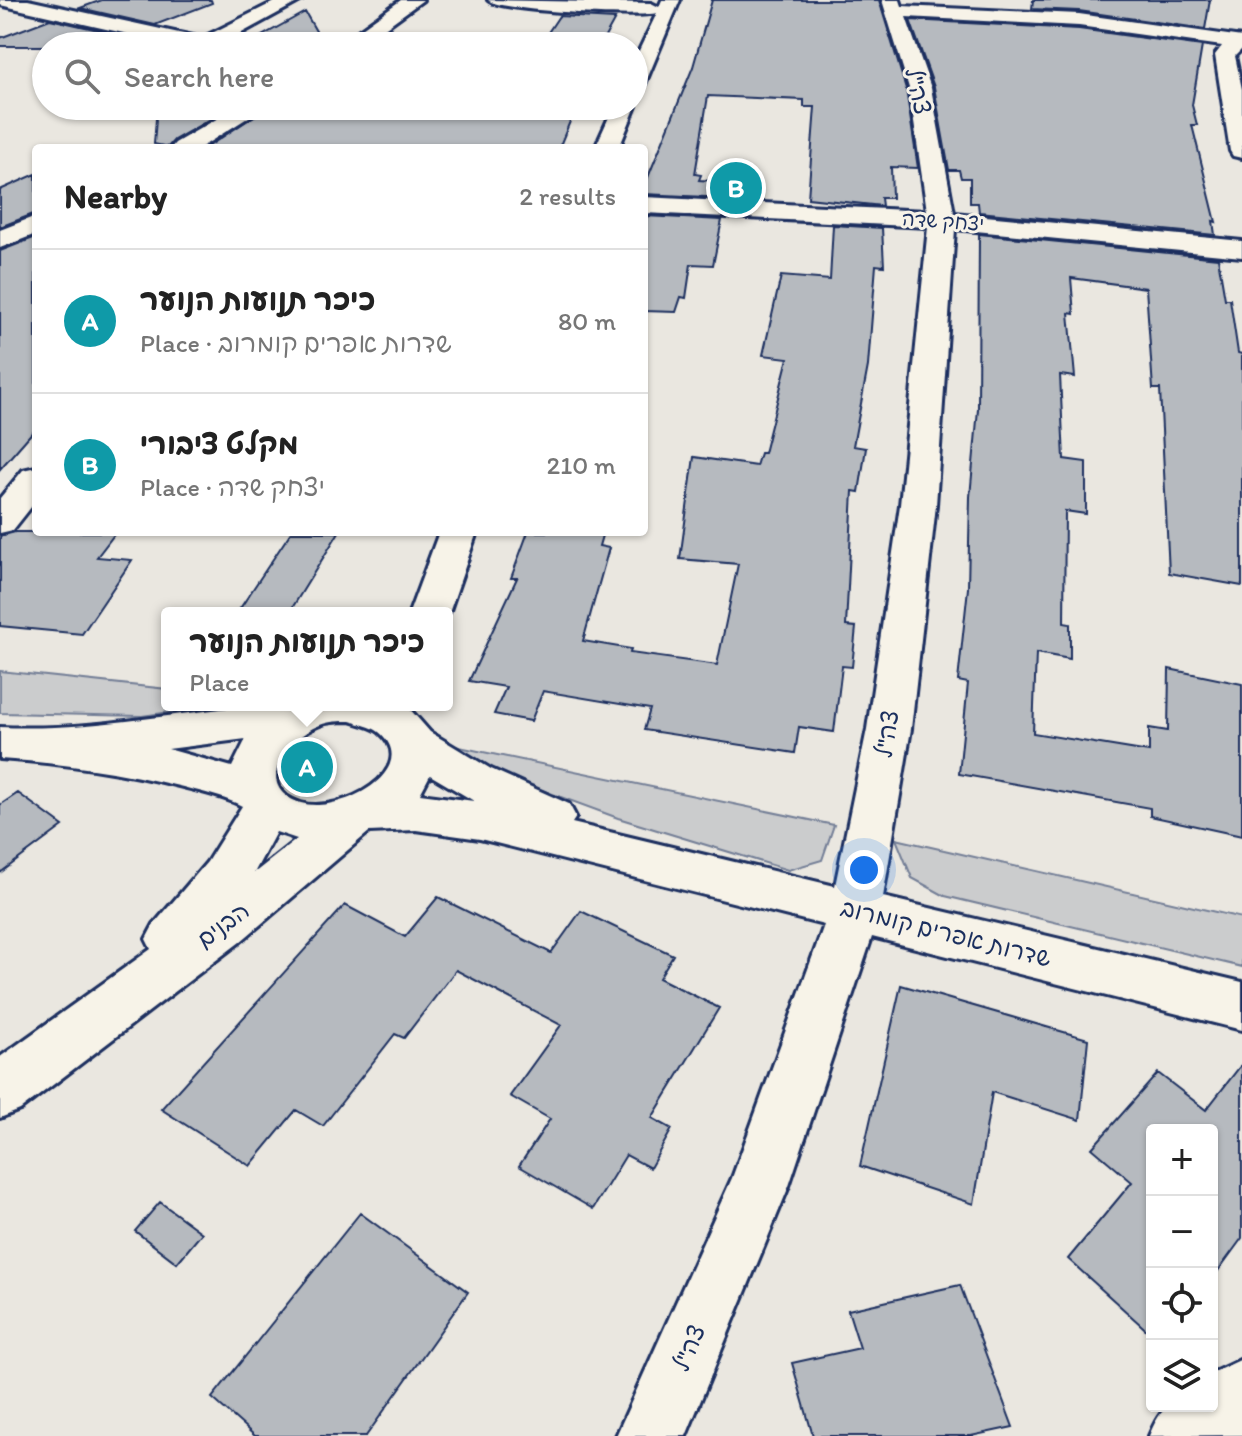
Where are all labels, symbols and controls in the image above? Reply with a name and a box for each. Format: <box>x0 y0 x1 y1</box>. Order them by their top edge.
search box <box>32 32 648 120</box>
icon: search <box>60 54 104 98</box>
text: Search here <box>124 58 274 95</box>
street label: צה"ל <box>899 65 938 117</box>
pin: B <box>710 158 762 218</box>
text: Nearby <box>64 176 167 217</box>
text: 2 results <box>519 180 616 212</box>
street label: יצחק שדה <box>901 206 985 236</box>
text: כיכר תנועות הנוער <box>140 281 375 318</box>
text: A <box>82 305 98 337</box>
text: 80 m <box>558 305 616 337</box>
text: Place · שדרות אפרים קומרוב <box>140 327 452 359</box>
text: מקלט ציבורי <box>140 425 298 462</box>
text: B <box>82 449 98 481</box>
text: 210 m <box>547 449 616 481</box>
text: Place · יצחק שדה <box>140 471 325 503</box>
popup <box>161 607 453 711</box>
text: כיכר תנועות הנוער <box>189 623 425 660</box>
text: Place <box>189 666 249 698</box>
street label: צה"ל <box>868 708 905 760</box>
pin: A <box>281 737 333 797</box>
your location <box>844 850 884 890</box>
street label: שדרות אפרים קומרוב <box>838 892 1055 973</box>
street label: הבנים <box>191 895 255 954</box>
map controls <box>1146 1124 1218 1412</box>
button: + <box>1146 1124 1218 1196</box>
button: − <box>1146 1196 1218 1268</box>
button: locate <box>1146 1268 1218 1340</box>
street label: צה"ל <box>666 1320 711 1375</box>
button: layers <box>1146 1340 1218 1412</box>

